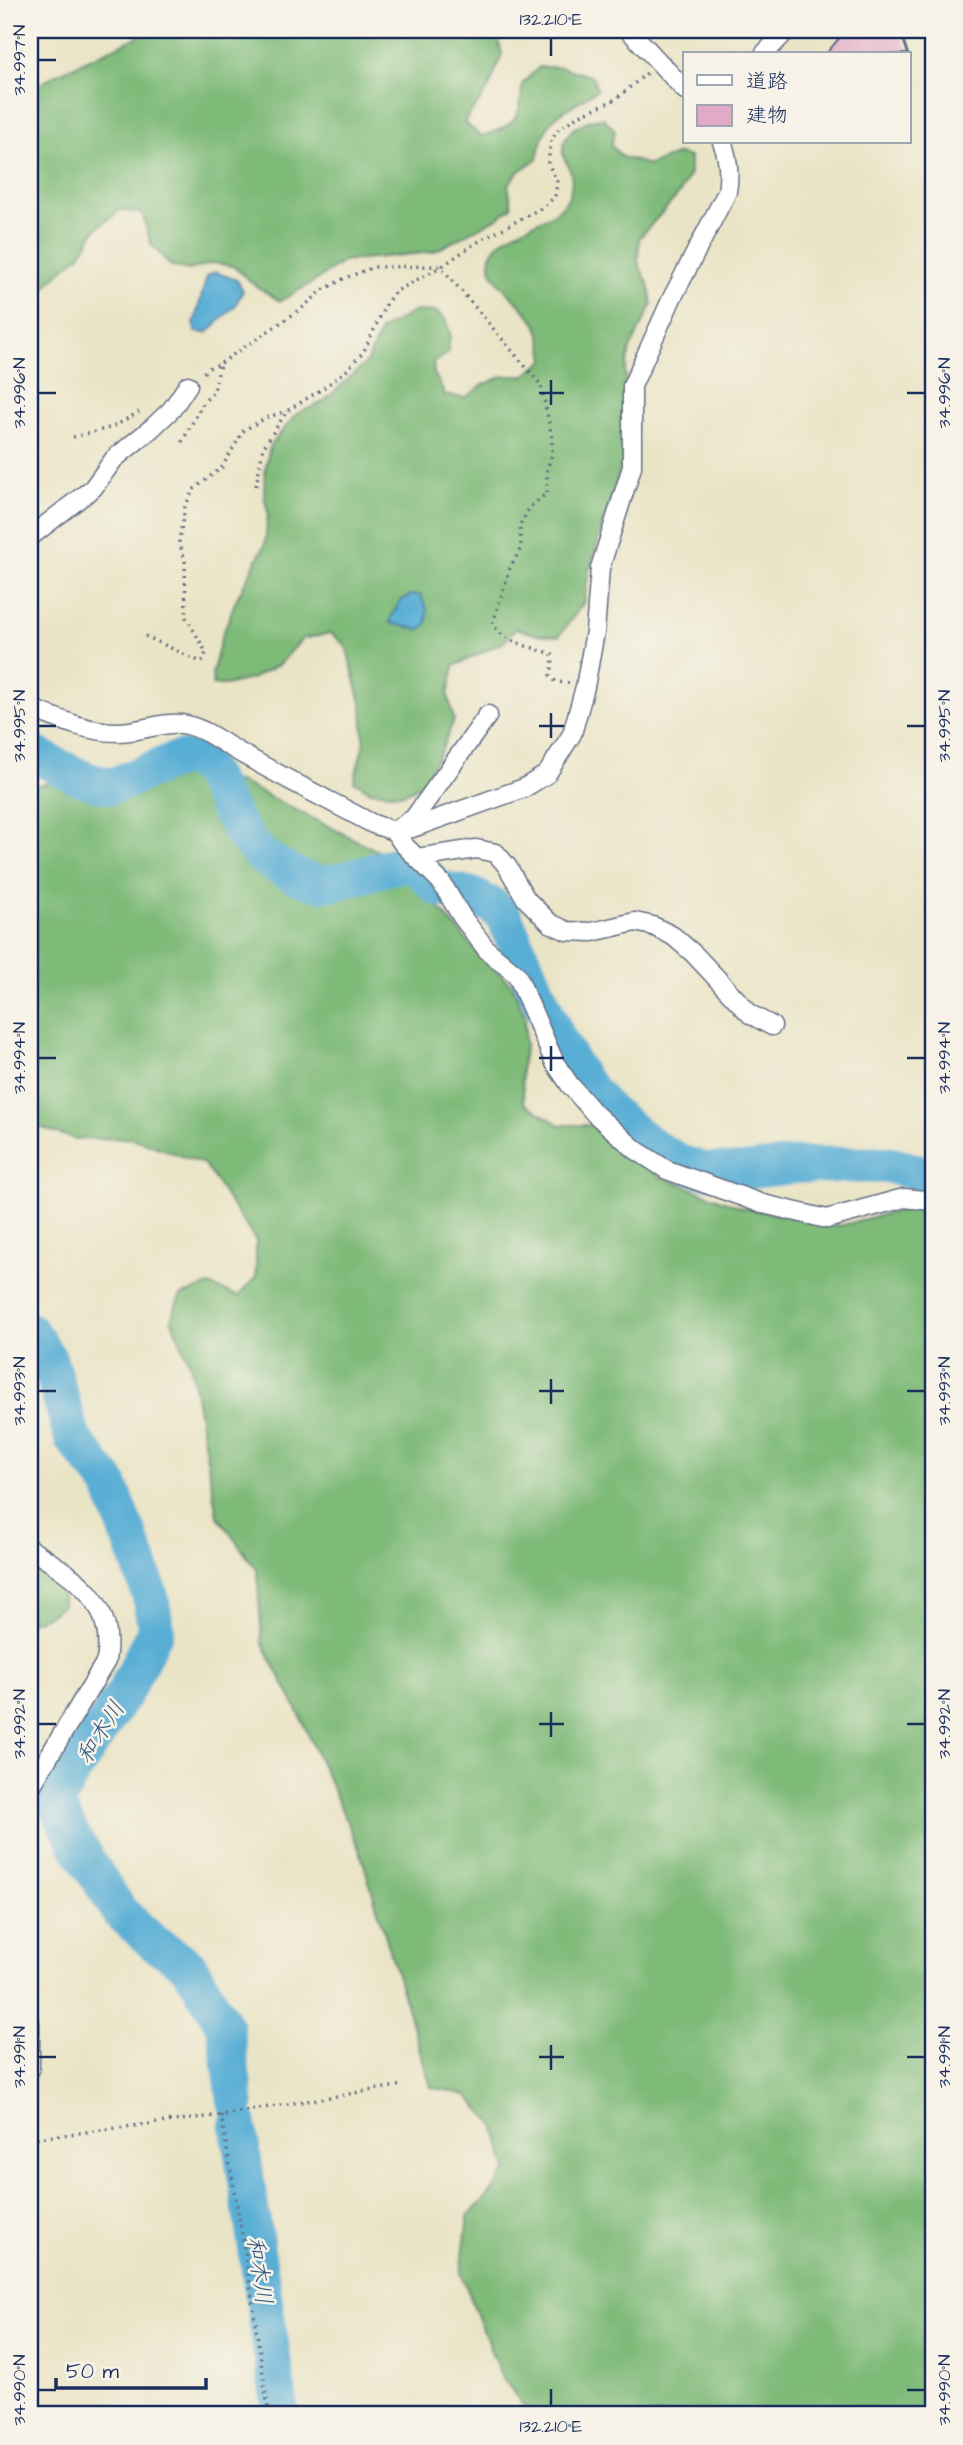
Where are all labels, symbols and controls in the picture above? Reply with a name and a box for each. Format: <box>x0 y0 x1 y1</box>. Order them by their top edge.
text: 132.210°E <box>520 7 583 32</box>
text: 34.997°N <box>7 25 32 95</box>
legend <box>683 52 911 144</box>
text: 道路 <box>746 67 788 96</box>
text: 建物 <box>746 101 788 130</box>
text: 34.996°N <box>7 358 32 428</box>
text: 34.996°N <box>932 358 957 428</box>
text: 34.995°N <box>7 690 32 762</box>
text: 34.995°N <box>932 690 957 762</box>
text: 34.994°N <box>7 1022 32 1094</box>
text: 34.994°N <box>932 1022 957 1094</box>
text: 34.993°N <box>7 1357 32 1425</box>
text: 34.993°N <box>932 1357 957 1425</box>
text: 34.992°N <box>7 1689 32 1759</box>
text: 34.992°N <box>932 1689 957 1759</box>
water label: 和木川 <box>69 1695 133 1770</box>
text: 34.991°N <box>7 2026 32 2088</box>
text: 34.991°N <box>932 2026 957 2088</box>
water label: 和木川 <box>238 2234 280 2307</box>
scale bar <box>56 2347 206 2391</box>
text: 34.990°N <box>7 2354 32 2426</box>
text: 34.990°N <box>932 2354 957 2426</box>
text: 50 m <box>66 2357 120 2386</box>
text: 132.210°E <box>520 2414 583 2439</box>

